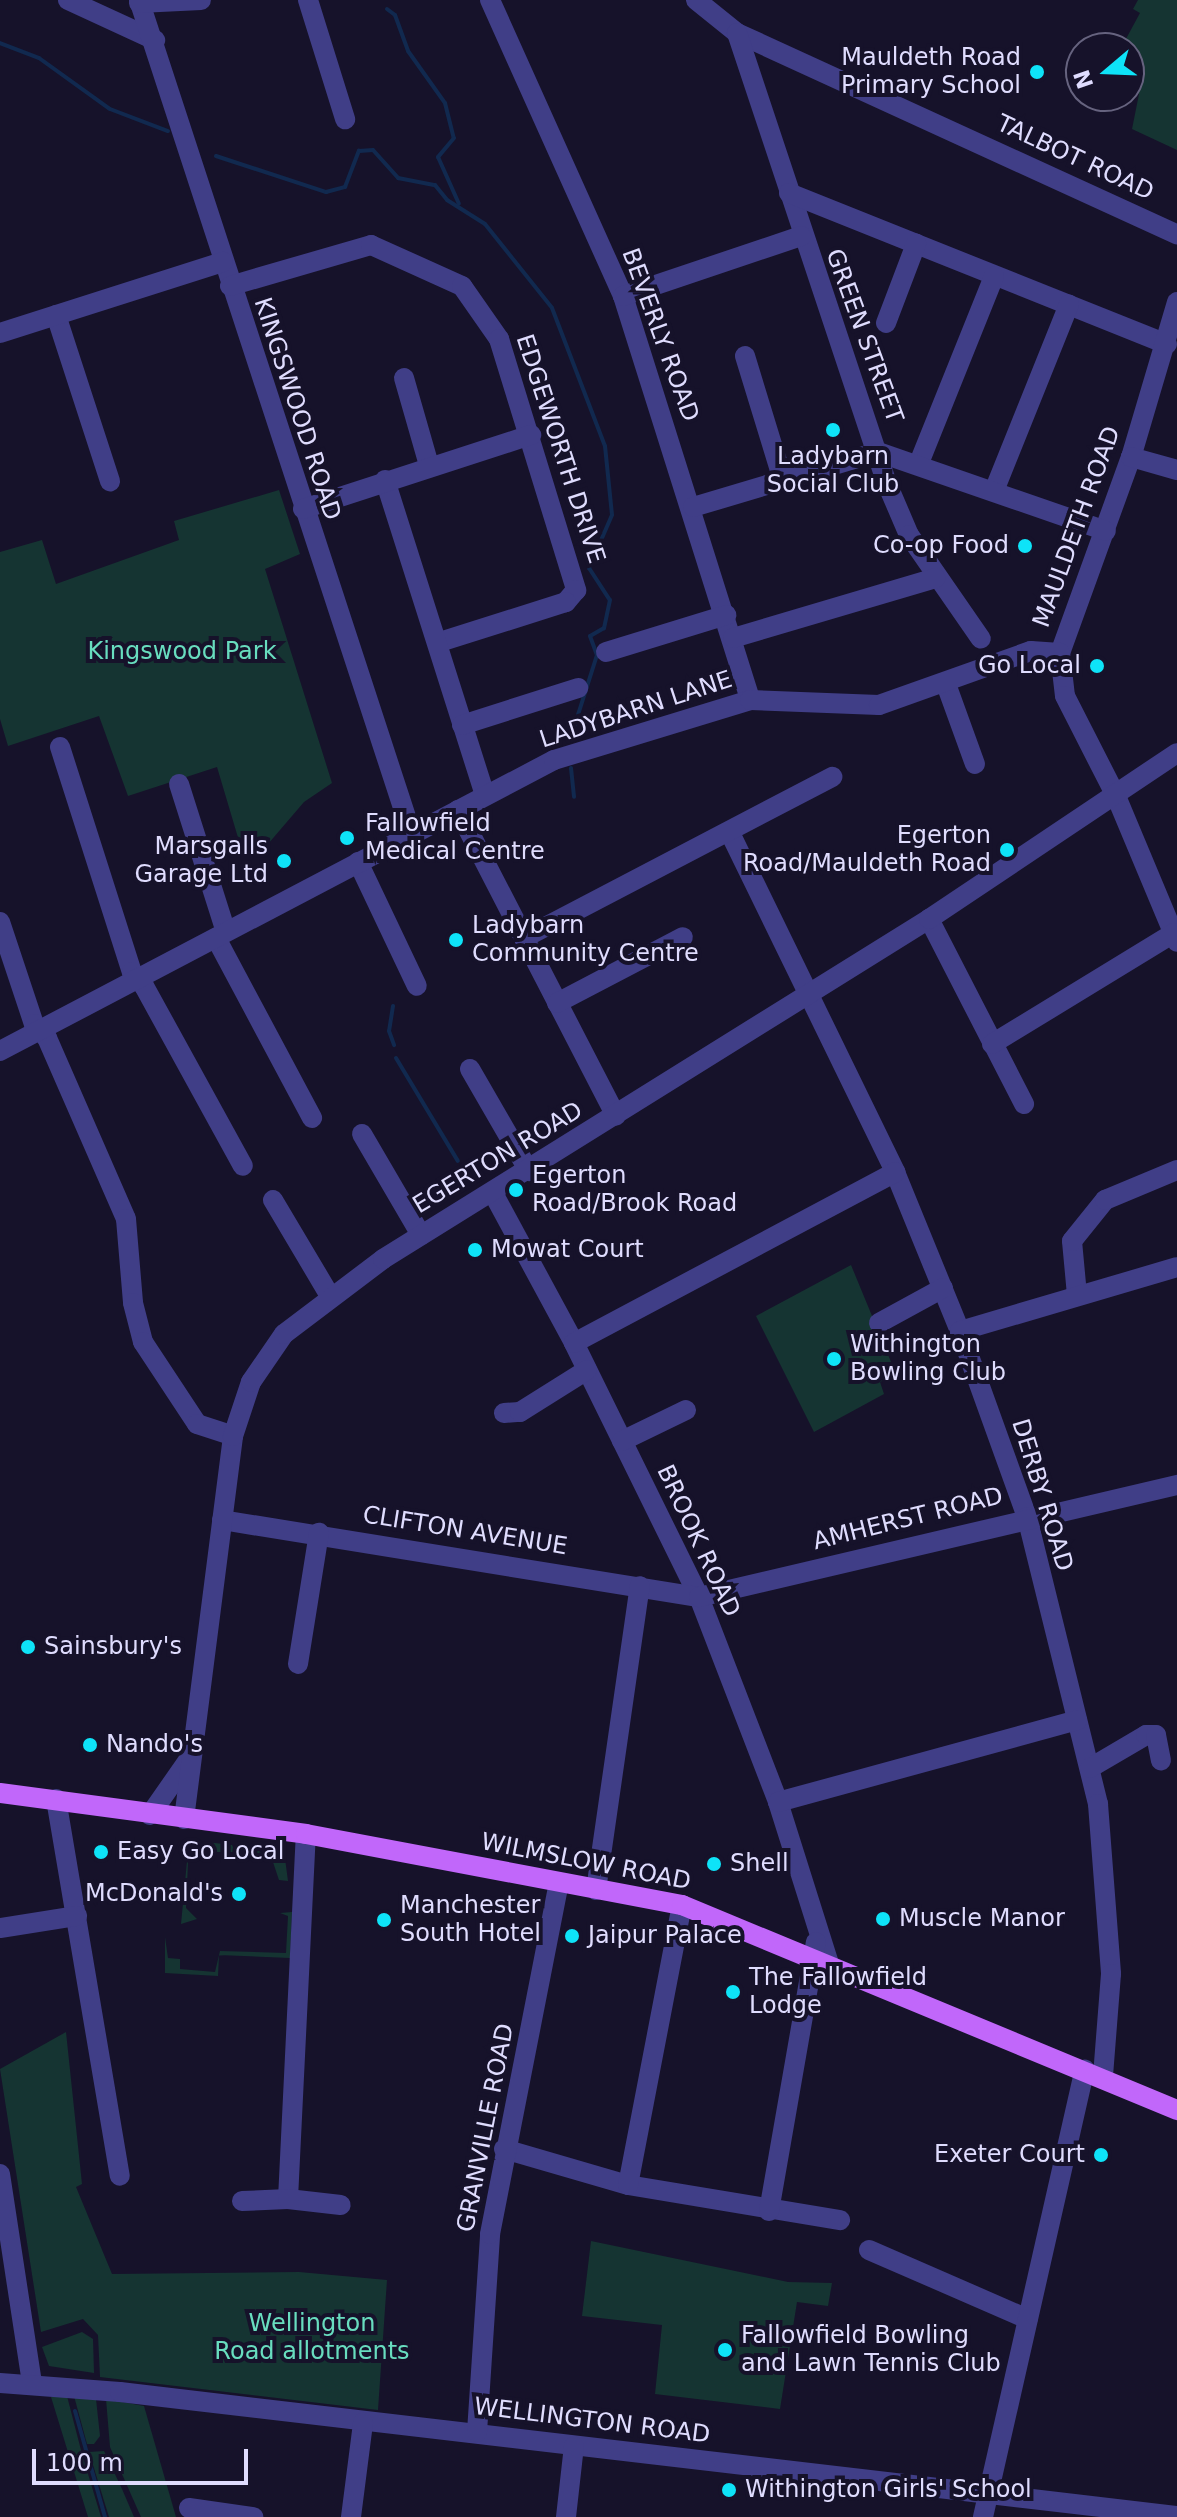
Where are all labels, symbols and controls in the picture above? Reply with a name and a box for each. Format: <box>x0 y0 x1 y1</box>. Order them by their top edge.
north arrow <box>1065 32 1145 112</box>
place label: Mauldeth Road Primary School <box>841 44 1021 100</box>
marker: Mauldeth Road Primary School <box>1028 63 1046 81</box>
text: N <box>1069 67 1099 92</box>
street label: TALBOT ROAD <box>992 109 1158 207</box>
street label: BEVERLY ROAD <box>615 244 705 426</box>
street label: GREEN STREET <box>819 245 909 427</box>
street label: KINGSWOOD ROAD <box>247 294 347 524</box>
street label: EDGEWORTH DRIVE <box>509 331 611 567</box>
marker: Ladybarn Social Club <box>824 421 842 439</box>
street label: MAULDETH ROAD <box>1027 422 1127 632</box>
place label: Ladybarn Social Club <box>767 443 899 499</box>
place label: Co-op Food <box>873 532 1009 560</box>
marker: Co-op Food <box>1016 537 1034 555</box>
park label: Kingswood Park <box>87 638 277 666</box>
place label: Go Local <box>978 652 1081 680</box>
marker: Go Local <box>1088 657 1106 675</box>
street label: LADYBARN LANE <box>536 665 736 755</box>
place label: Fallowfield Medical Centre <box>365 810 545 866</box>
place label: Egerton Road/Mauldeth Road <box>743 822 991 878</box>
marker: Fallowfield Medical Centre <box>336 827 358 849</box>
place label: Marsgalls Garage Ltd <box>134 833 268 889</box>
marker: Egerton Road/Mauldeth Road <box>998 841 1016 859</box>
marker: Marsgalls Garage Ltd <box>275 852 293 870</box>
place label: Ladybarn Community Centre <box>472 912 699 968</box>
marker: Ladybarn Community Centre <box>447 931 465 949</box>
street label: EGERTON ROAD <box>408 1096 588 1220</box>
place label: Egerton Road/Brook Road <box>532 1162 737 1218</box>
marker: Egerton Road/Brook Road <box>507 1181 525 1199</box>
place label: Mowat Court <box>491 1236 644 1264</box>
marker: Mowat Court <box>466 1241 484 1259</box>
place label: Withington Bowling Club <box>850 1331 1006 1387</box>
marker: Withington Bowling Club <box>825 1350 843 1368</box>
street label: DERBY ROAD <box>1005 1415 1079 1575</box>
street label: BROOK ROAD <box>650 1460 746 1622</box>
street label: AMHERST ROAD <box>810 1481 1006 1557</box>
street label: CLIFTON AVENUE <box>361 1501 569 1561</box>
place label: Sainsbury's <box>44 1633 182 1661</box>
marker: Sainsbury's <box>19 1638 37 1656</box>
place label: Nando's <box>106 1731 203 1759</box>
marker: Nando's <box>81 1736 99 1754</box>
street label: WILMSLOW ROAD <box>479 1828 693 1896</box>
place label: Easy Go Local <box>117 1838 284 1866</box>
marker: Easy Go Local <box>92 1843 110 1861</box>
place label: Shell <box>730 1850 789 1878</box>
marker: Shell <box>705 1855 723 1873</box>
place label: McDonald's <box>85 1880 223 1908</box>
marker: McDonald's <box>230 1885 248 1903</box>
place label: Manchester South Hotel <box>400 1892 541 1948</box>
place label: Muscle Manor <box>899 1905 1065 1933</box>
marker: Muscle Manor <box>874 1910 892 1928</box>
marker: Manchester South Hotel <box>375 1911 393 1929</box>
place label: Jaipur Palace <box>588 1922 742 1950</box>
marker: Jaipur Palace <box>563 1927 581 1945</box>
place label: The Fallowfield Lodge <box>749 1964 927 2020</box>
marker: The Fallowfield Lodge <box>724 1983 742 2001</box>
street label: GRANVILLE ROAD <box>452 2021 520 2235</box>
place label: Exeter Court <box>934 2141 1085 2169</box>
marker: Exeter Court <box>1092 2146 1110 2164</box>
park label: Wellington Road allotments <box>214 2310 410 2366</box>
place label: Fallowfield Bowling and Lawn Tennis Club <box>741 2322 1001 2378</box>
marker: Fallowfield Bowling and Lawn Tennis Club <box>716 2341 734 2359</box>
street label: WELLINGTON ROAD <box>472 2392 712 2450</box>
scale bar <box>36 2433 252 2483</box>
text: 100 m <box>46 2449 123 2477</box>
place label: Withington Girls' School <box>745 2476 1032 2504</box>
marker: Withington Girls' School <box>720 2481 738 2499</box>

